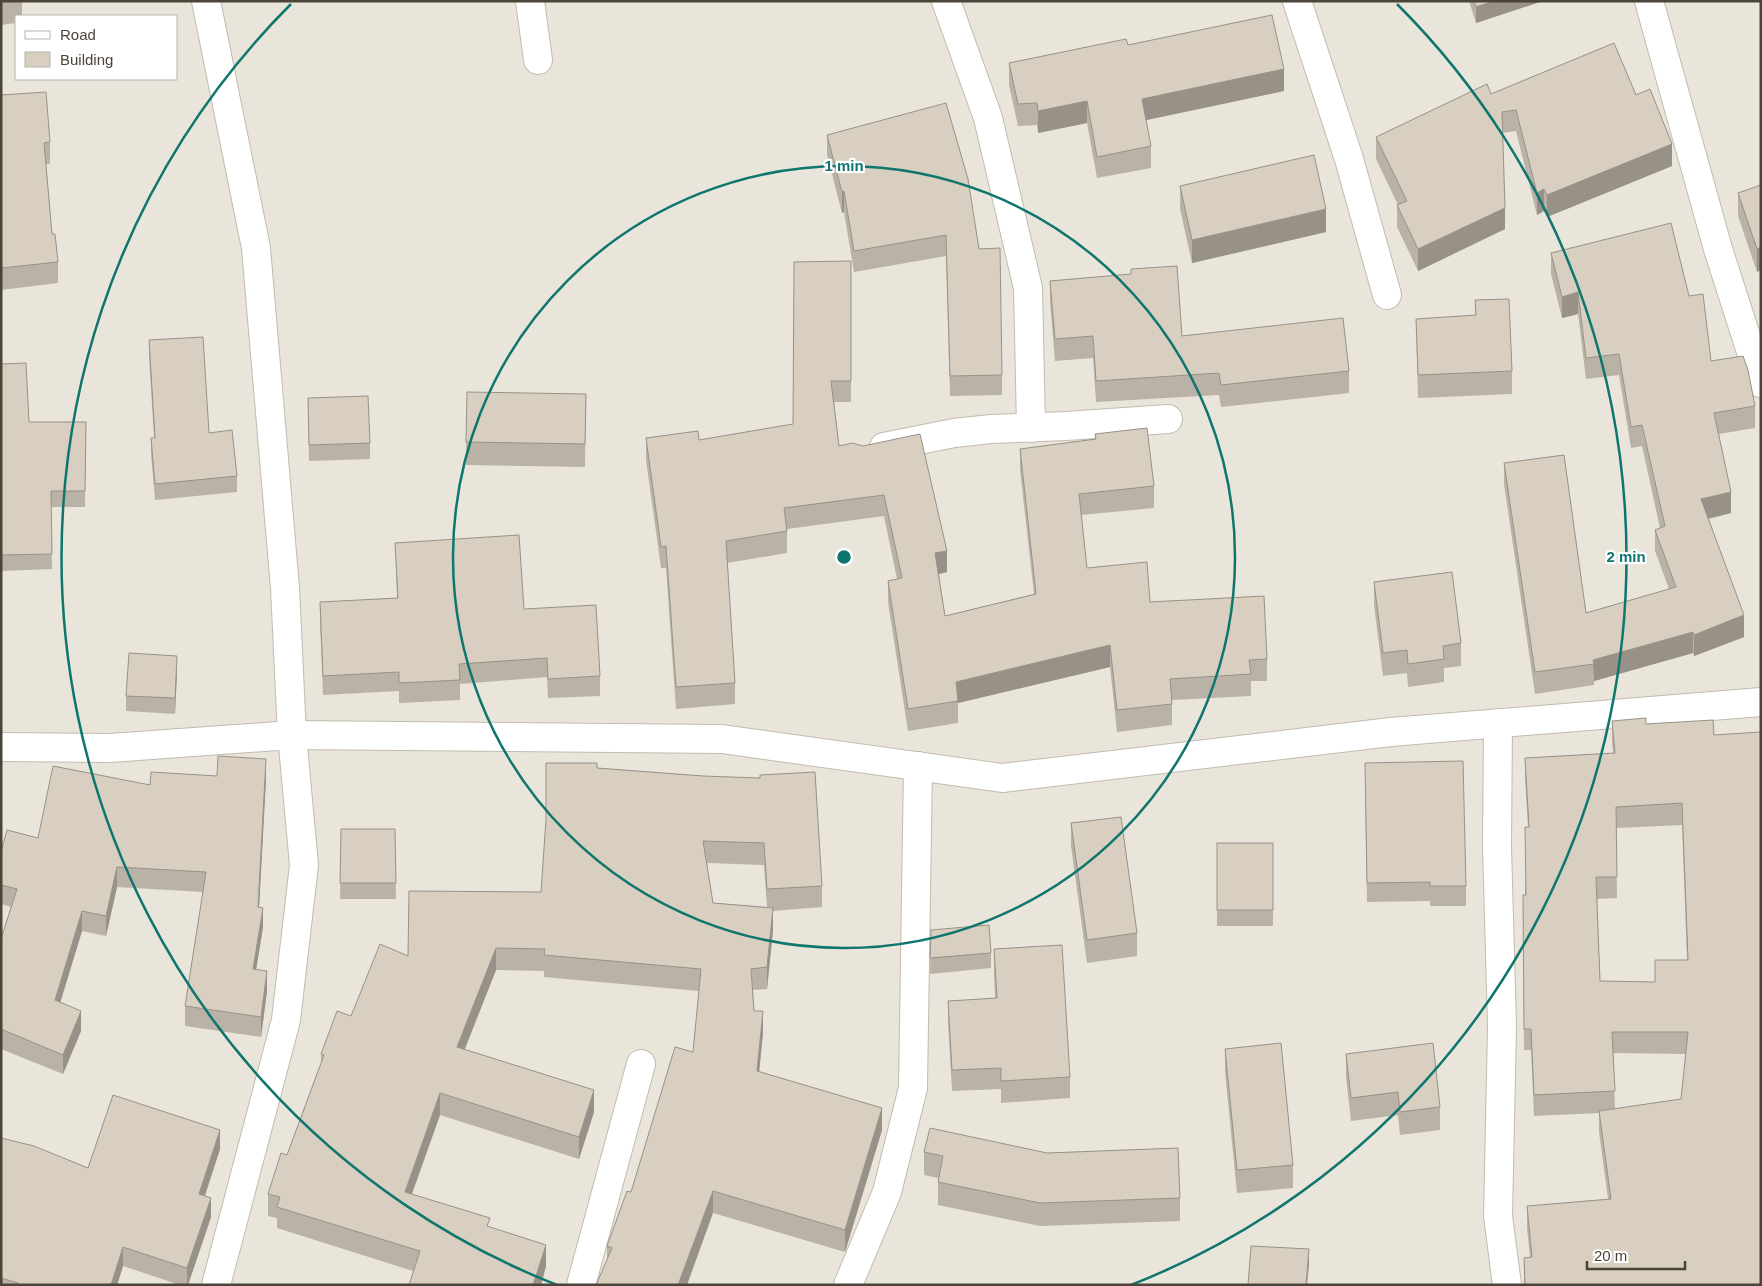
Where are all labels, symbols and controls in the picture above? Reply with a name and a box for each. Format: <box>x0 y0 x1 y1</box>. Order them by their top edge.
legend <box>15 15 178 80</box>
text: Road <box>60 26 96 43</box>
text: Building <box>60 51 113 68</box>
text: 1 min <box>824 157 864 174</box>
centre of rings <box>835 548 853 566</box>
text: 2 min <box>1606 548 1646 565</box>
scale bar <box>1587 1238 1684 1270</box>
text: 20 m <box>1594 1247 1627 1264</box>

